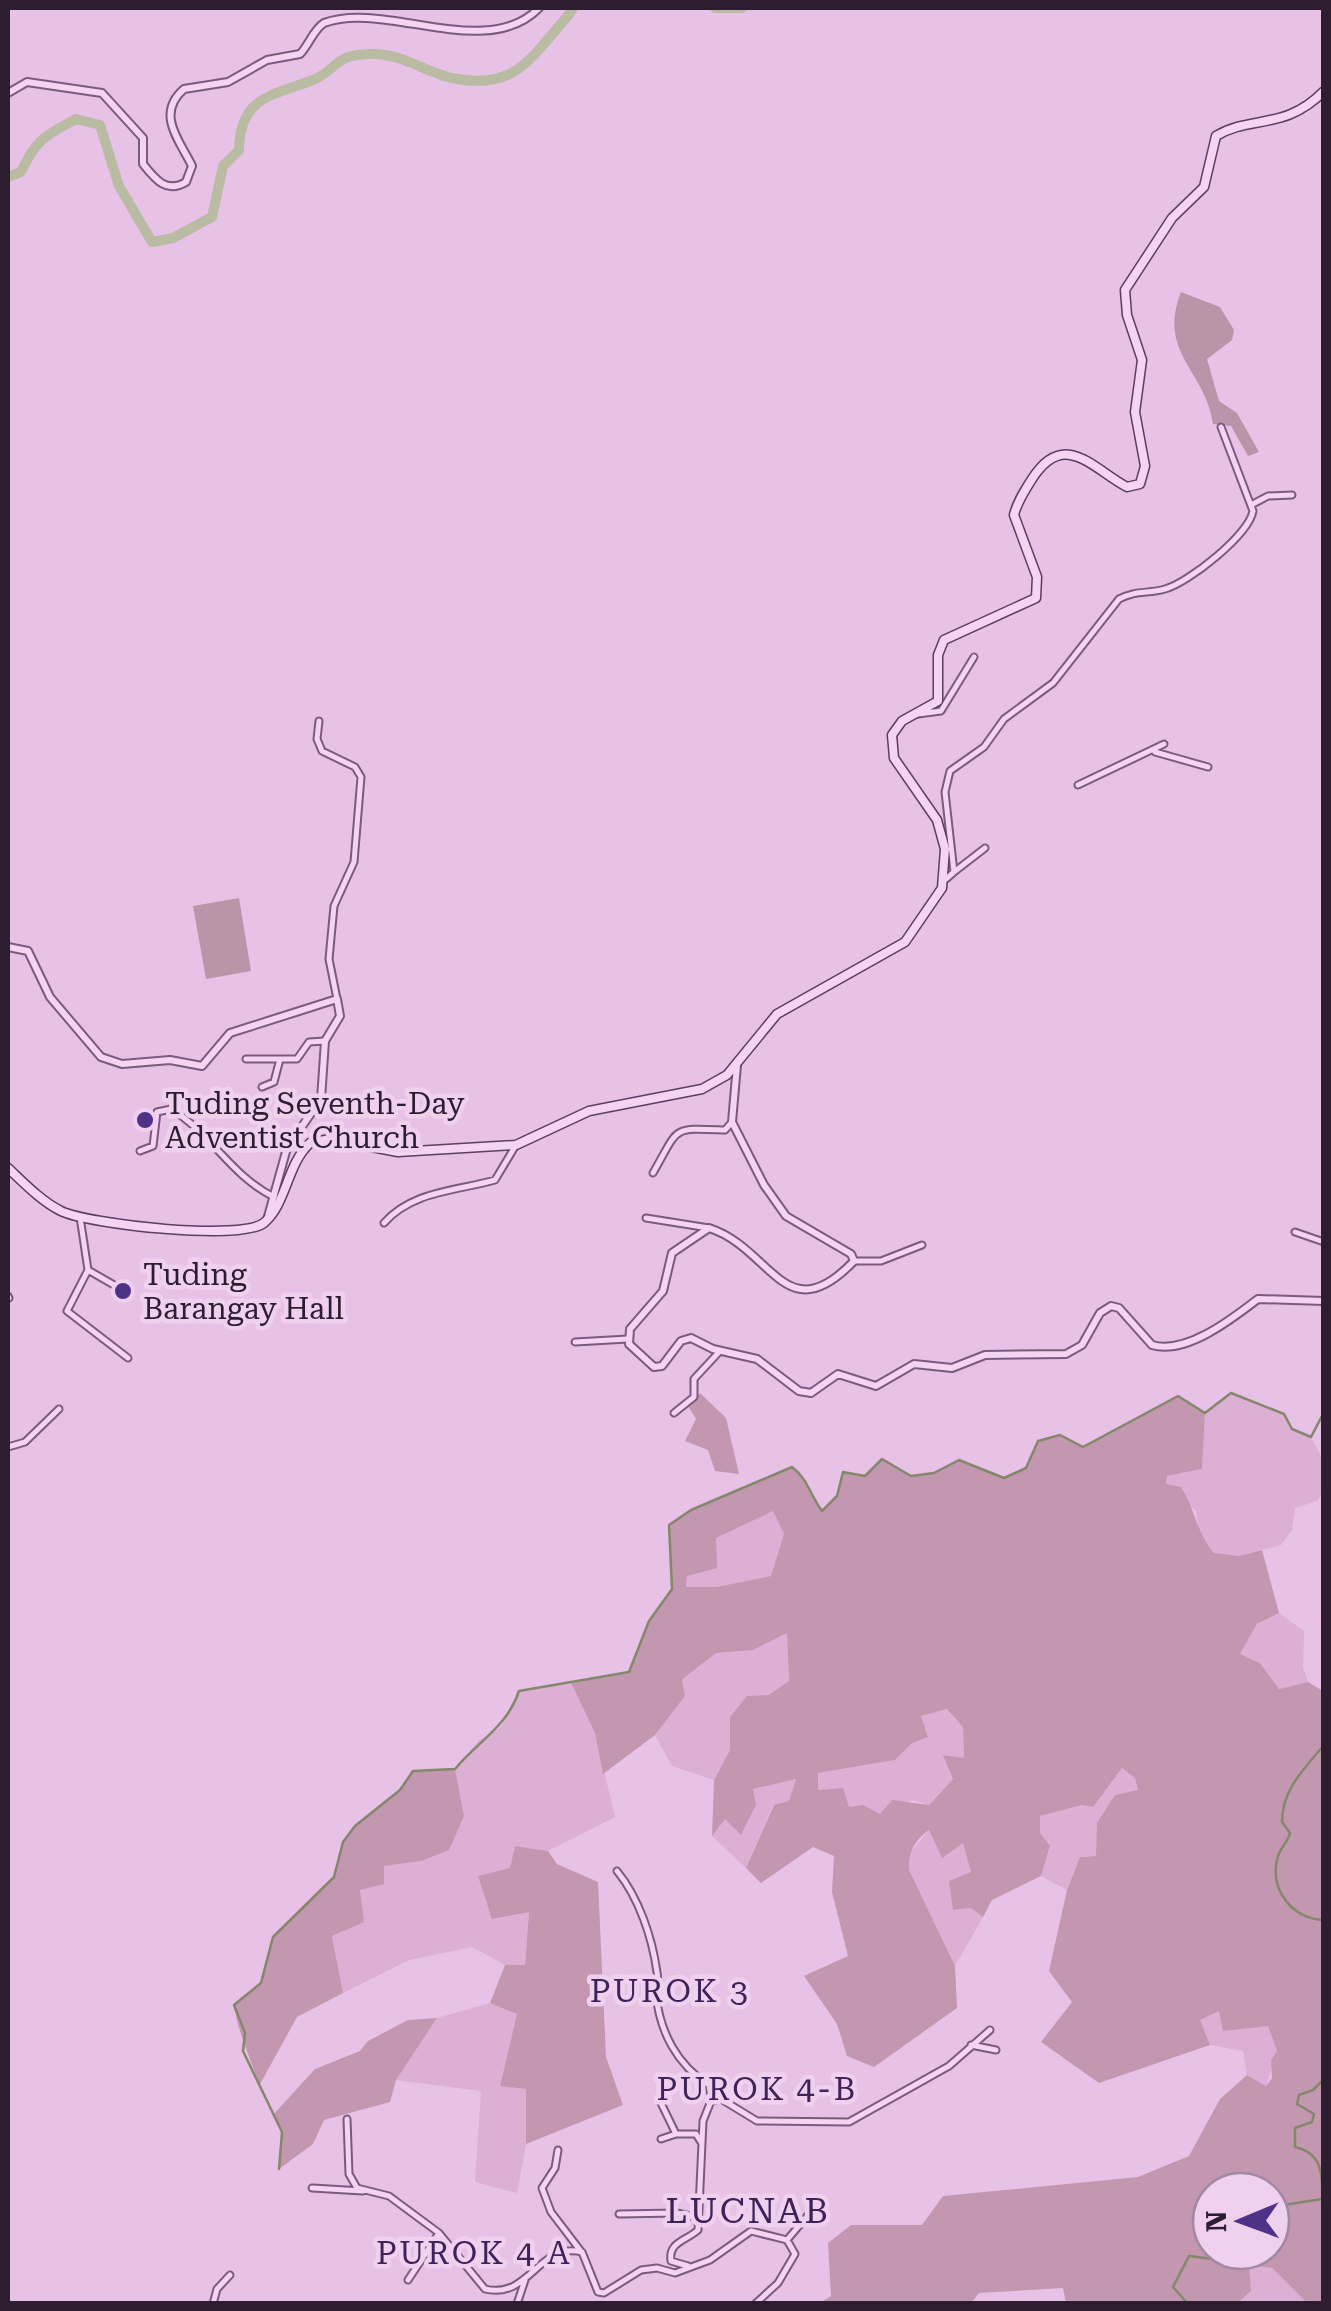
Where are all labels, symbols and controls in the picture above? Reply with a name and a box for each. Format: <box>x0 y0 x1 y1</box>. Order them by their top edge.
place label: Tuding Seventh-Day Adventist Church <box>165 1086 465 1155</box>
marker: Tuding Seventh-Day Adventist Church <box>134 1109 156 1131</box>
place label: Tuding Barangay Hall <box>143 1257 344 1326</box>
marker: Tuding Barangay Hall <box>112 1280 134 1302</box>
district label: PUROK 3 <box>590 1972 750 2010</box>
district label: PUROK 4-B <box>656 2070 858 2108</box>
north arrow <box>1191 2171 1291 2271</box>
district label: LUCNAB <box>666 2191 830 2232</box>
text: N <box>1200 2210 1233 2232</box>
district label: PUROK 4 A <box>376 2234 572 2272</box>

